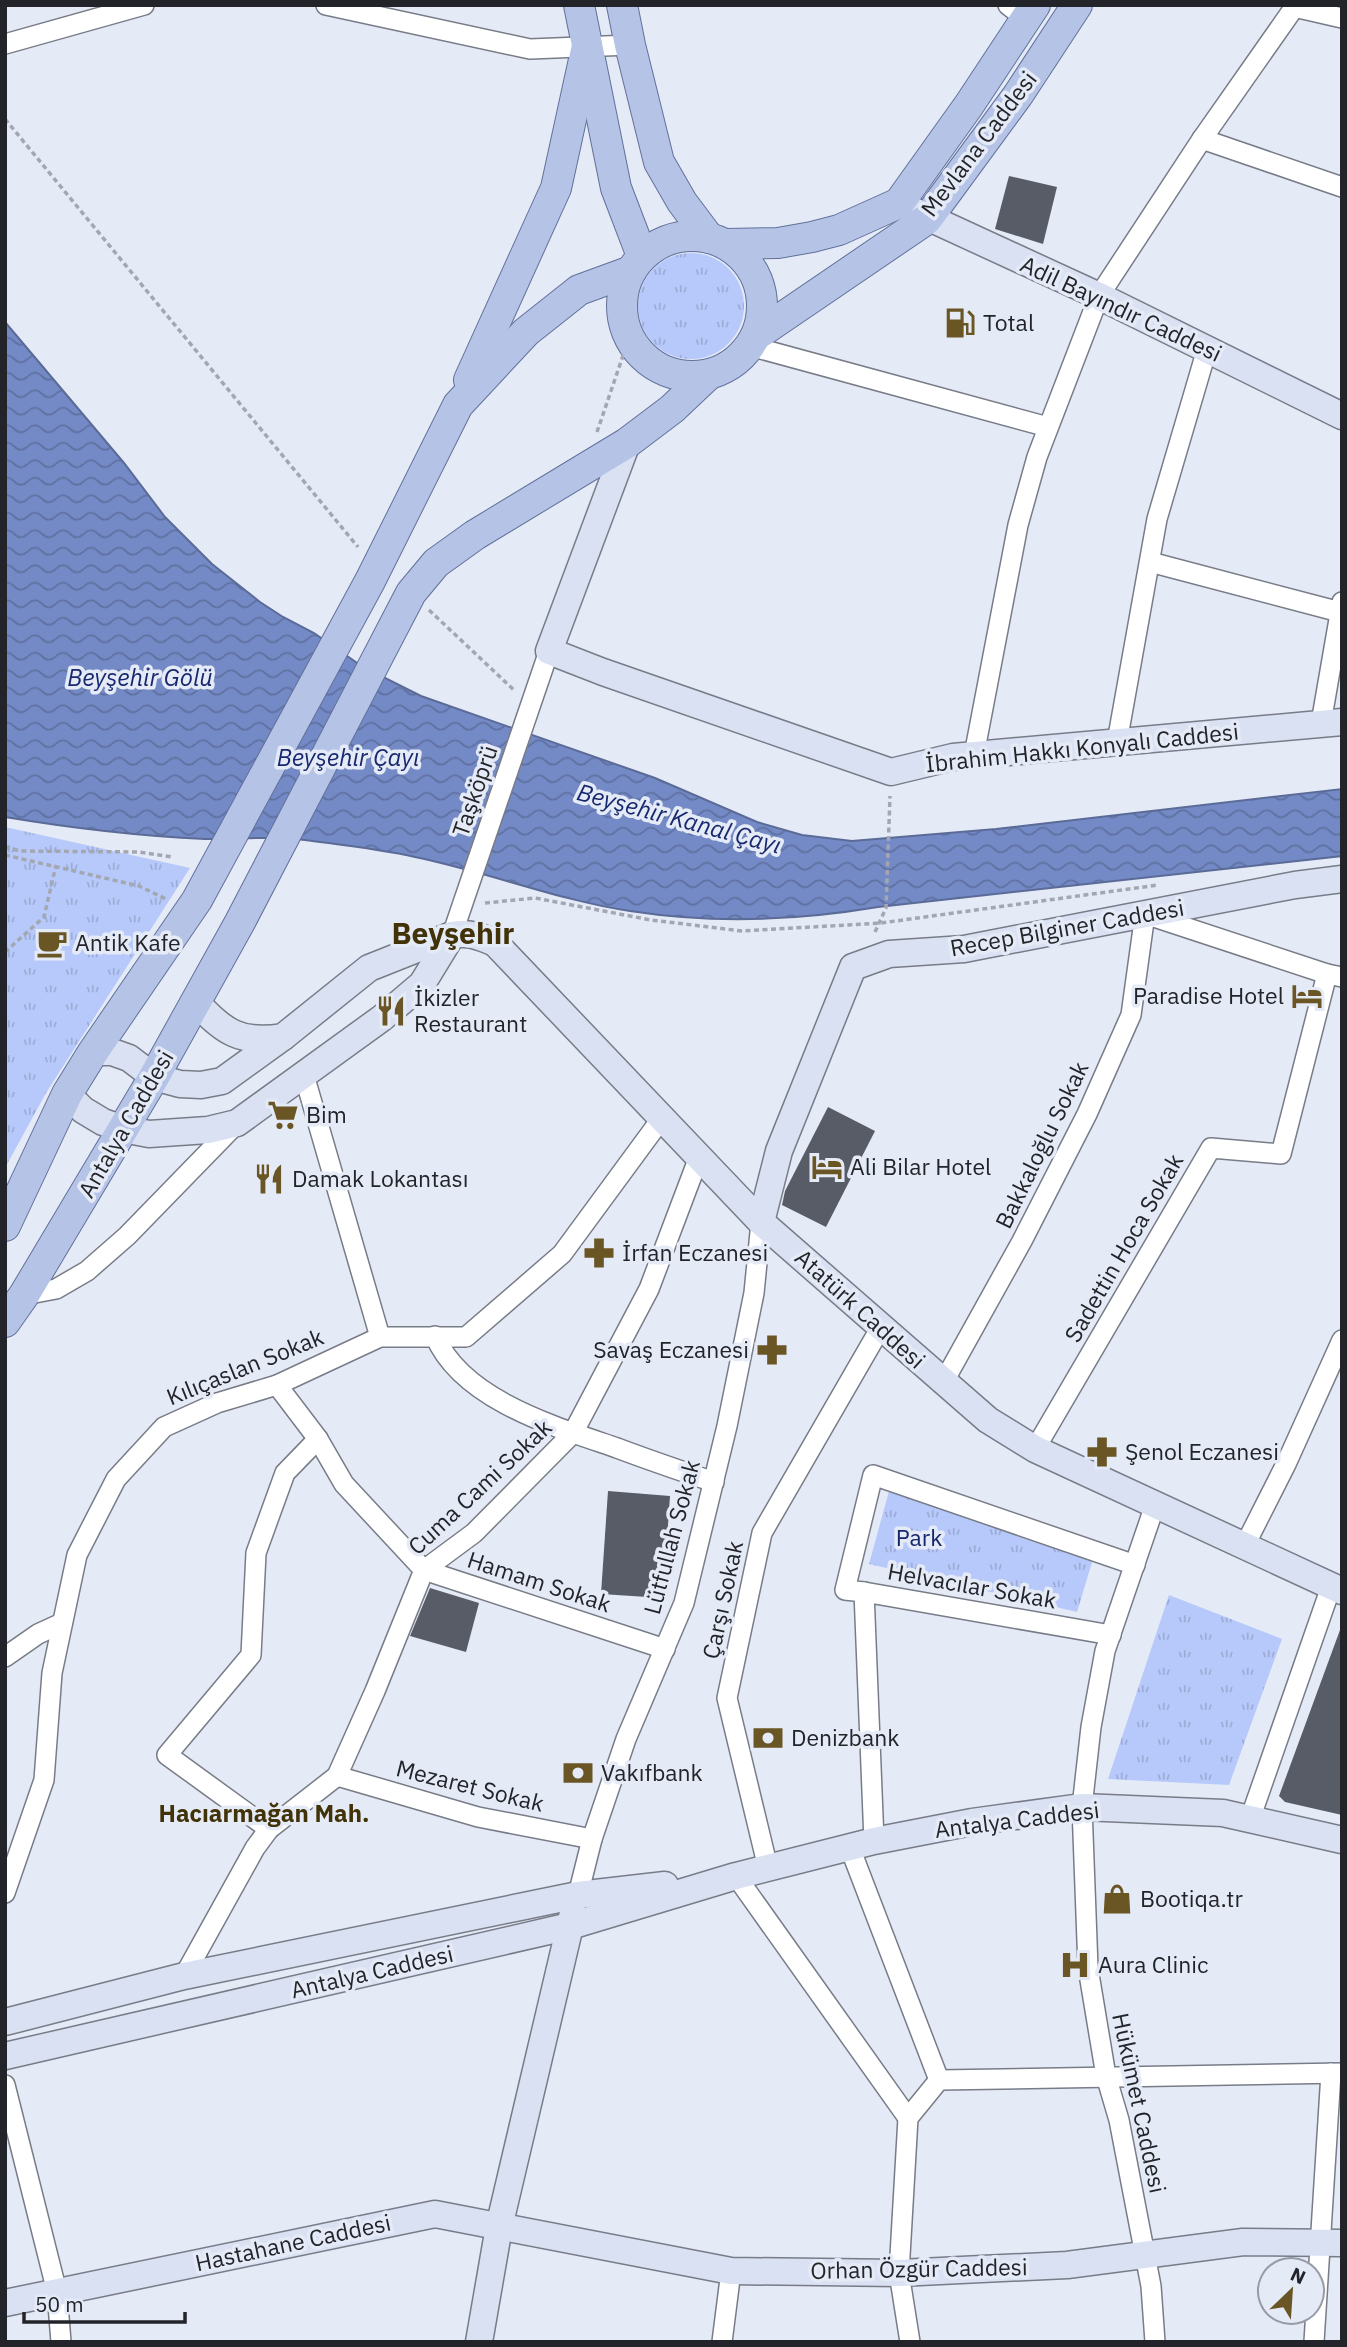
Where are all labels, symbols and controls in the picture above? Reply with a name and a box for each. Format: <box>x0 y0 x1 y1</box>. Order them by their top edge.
street label: Mevlana Caddesi <box>914 65 1043 222</box>
street label: Adil Bayındır Caddesi <box>1016 248 1227 368</box>
fuel station icon: Total <box>943 306 977 340</box>
place label: Total <box>983 307 1034 337</box>
water label: Beyşehir Gölü <box>67 661 213 693</box>
street label: İbrahim Hakkı Konyalı Caddesi <box>924 716 1240 778</box>
water label: Beyşehir Çayı <box>277 741 419 773</box>
street label: Taşköprü <box>444 741 504 840</box>
water label: Beyşehir Kanal Çayı <box>574 775 785 861</box>
street label: Recep Bilginer Caddesi <box>947 892 1186 962</box>
district label: Beyşehir <box>392 913 514 952</box>
cafe icon: Antik Kafe <box>35 926 69 960</box>
place label: Antik Kafe <box>75 927 181 957</box>
hotel icon: Paradise Hotel <box>1290 979 1324 1013</box>
place label: Paradise Hotel <box>1133 980 1284 1010</box>
place label: İkizler Restaurant <box>414 982 527 1038</box>
restaurant icon: İkizler Restaurant <box>374 994 408 1028</box>
street label: Antalya Caddesi <box>71 1044 180 1203</box>
street label: Bakkaloğlu Sokak <box>988 1056 1095 1233</box>
supermarket icon: Bim <box>266 1098 300 1132</box>
place label: Bim <box>306 1099 347 1129</box>
street label: Sadettin Hoca Sokak <box>1057 1148 1189 1347</box>
hotel icon: Ali Bilar Hotel <box>810 1150 844 1184</box>
place label: Ali Bilar Hotel <box>850 1151 991 1181</box>
restaurant icon: Damak Lokantası <box>252 1162 286 1196</box>
place label: Damak Lokantası <box>292 1163 468 1193</box>
pharmacy icon: İrfan Eczanesi <box>582 1236 616 1270</box>
place label: İrfan Eczanesi <box>622 1237 768 1267</box>
street label: Atatürk Caddesi <box>789 1242 932 1375</box>
street label: Kılıçaslan Sokak <box>162 1321 328 1411</box>
pharmacy icon: Savaş Eczanesi <box>755 1333 789 1367</box>
place label: Savaş Eczanesi <box>593 1334 749 1364</box>
street label: Cuma Cami Sokak <box>401 1412 557 1561</box>
pharmacy icon: Şenol Eczanesi <box>1085 1435 1119 1469</box>
place label: Şenol Eczanesi <box>1125 1436 1279 1466</box>
street label: Lütfullah Sokak <box>636 1456 706 1617</box>
park label: Park <box>896 1522 942 1552</box>
street label: Çarşı Sokak <box>695 1538 749 1662</box>
street label: Hamam Sokak <box>464 1544 615 1618</box>
street label: Helvacılar Sokak <box>886 1555 1059 1615</box>
bank icon: Denizbank <box>751 1721 785 1755</box>
place label: Denizbank <box>791 1722 899 1752</box>
street label: Mezaret Sokak <box>393 1752 547 1818</box>
bank icon: Vakıfbank <box>561 1756 595 1790</box>
place label: Vakıfbank <box>601 1757 703 1787</box>
street label: Antalya Caddesi <box>933 1794 1101 1844</box>
district label: Hacıarmağan Mah. <box>159 1797 369 1829</box>
shop icon: Bootiqa.tr <box>1100 1882 1134 1916</box>
place label: Bootiqa.tr <box>1140 1883 1243 1913</box>
street label: Antalya Caddesi <box>288 1938 456 2004</box>
hospital icon: Aura Clinic <box>1058 1948 1092 1982</box>
place label: Aura Clinic <box>1098 1949 1209 1979</box>
street label: Hükümet Caddesi <box>1106 2010 1174 2196</box>
street label: Hastahane Caddesi <box>192 2207 393 2277</box>
street label: Orhan Özgür Caddesi <box>810 2251 1028 2285</box>
north arrow <box>1256 2256 1326 2326</box>
text: N <box>1287 2262 1309 2289</box>
scale bar <box>24 2280 186 2324</box>
text: 50 m <box>35 2290 84 2318</box>

